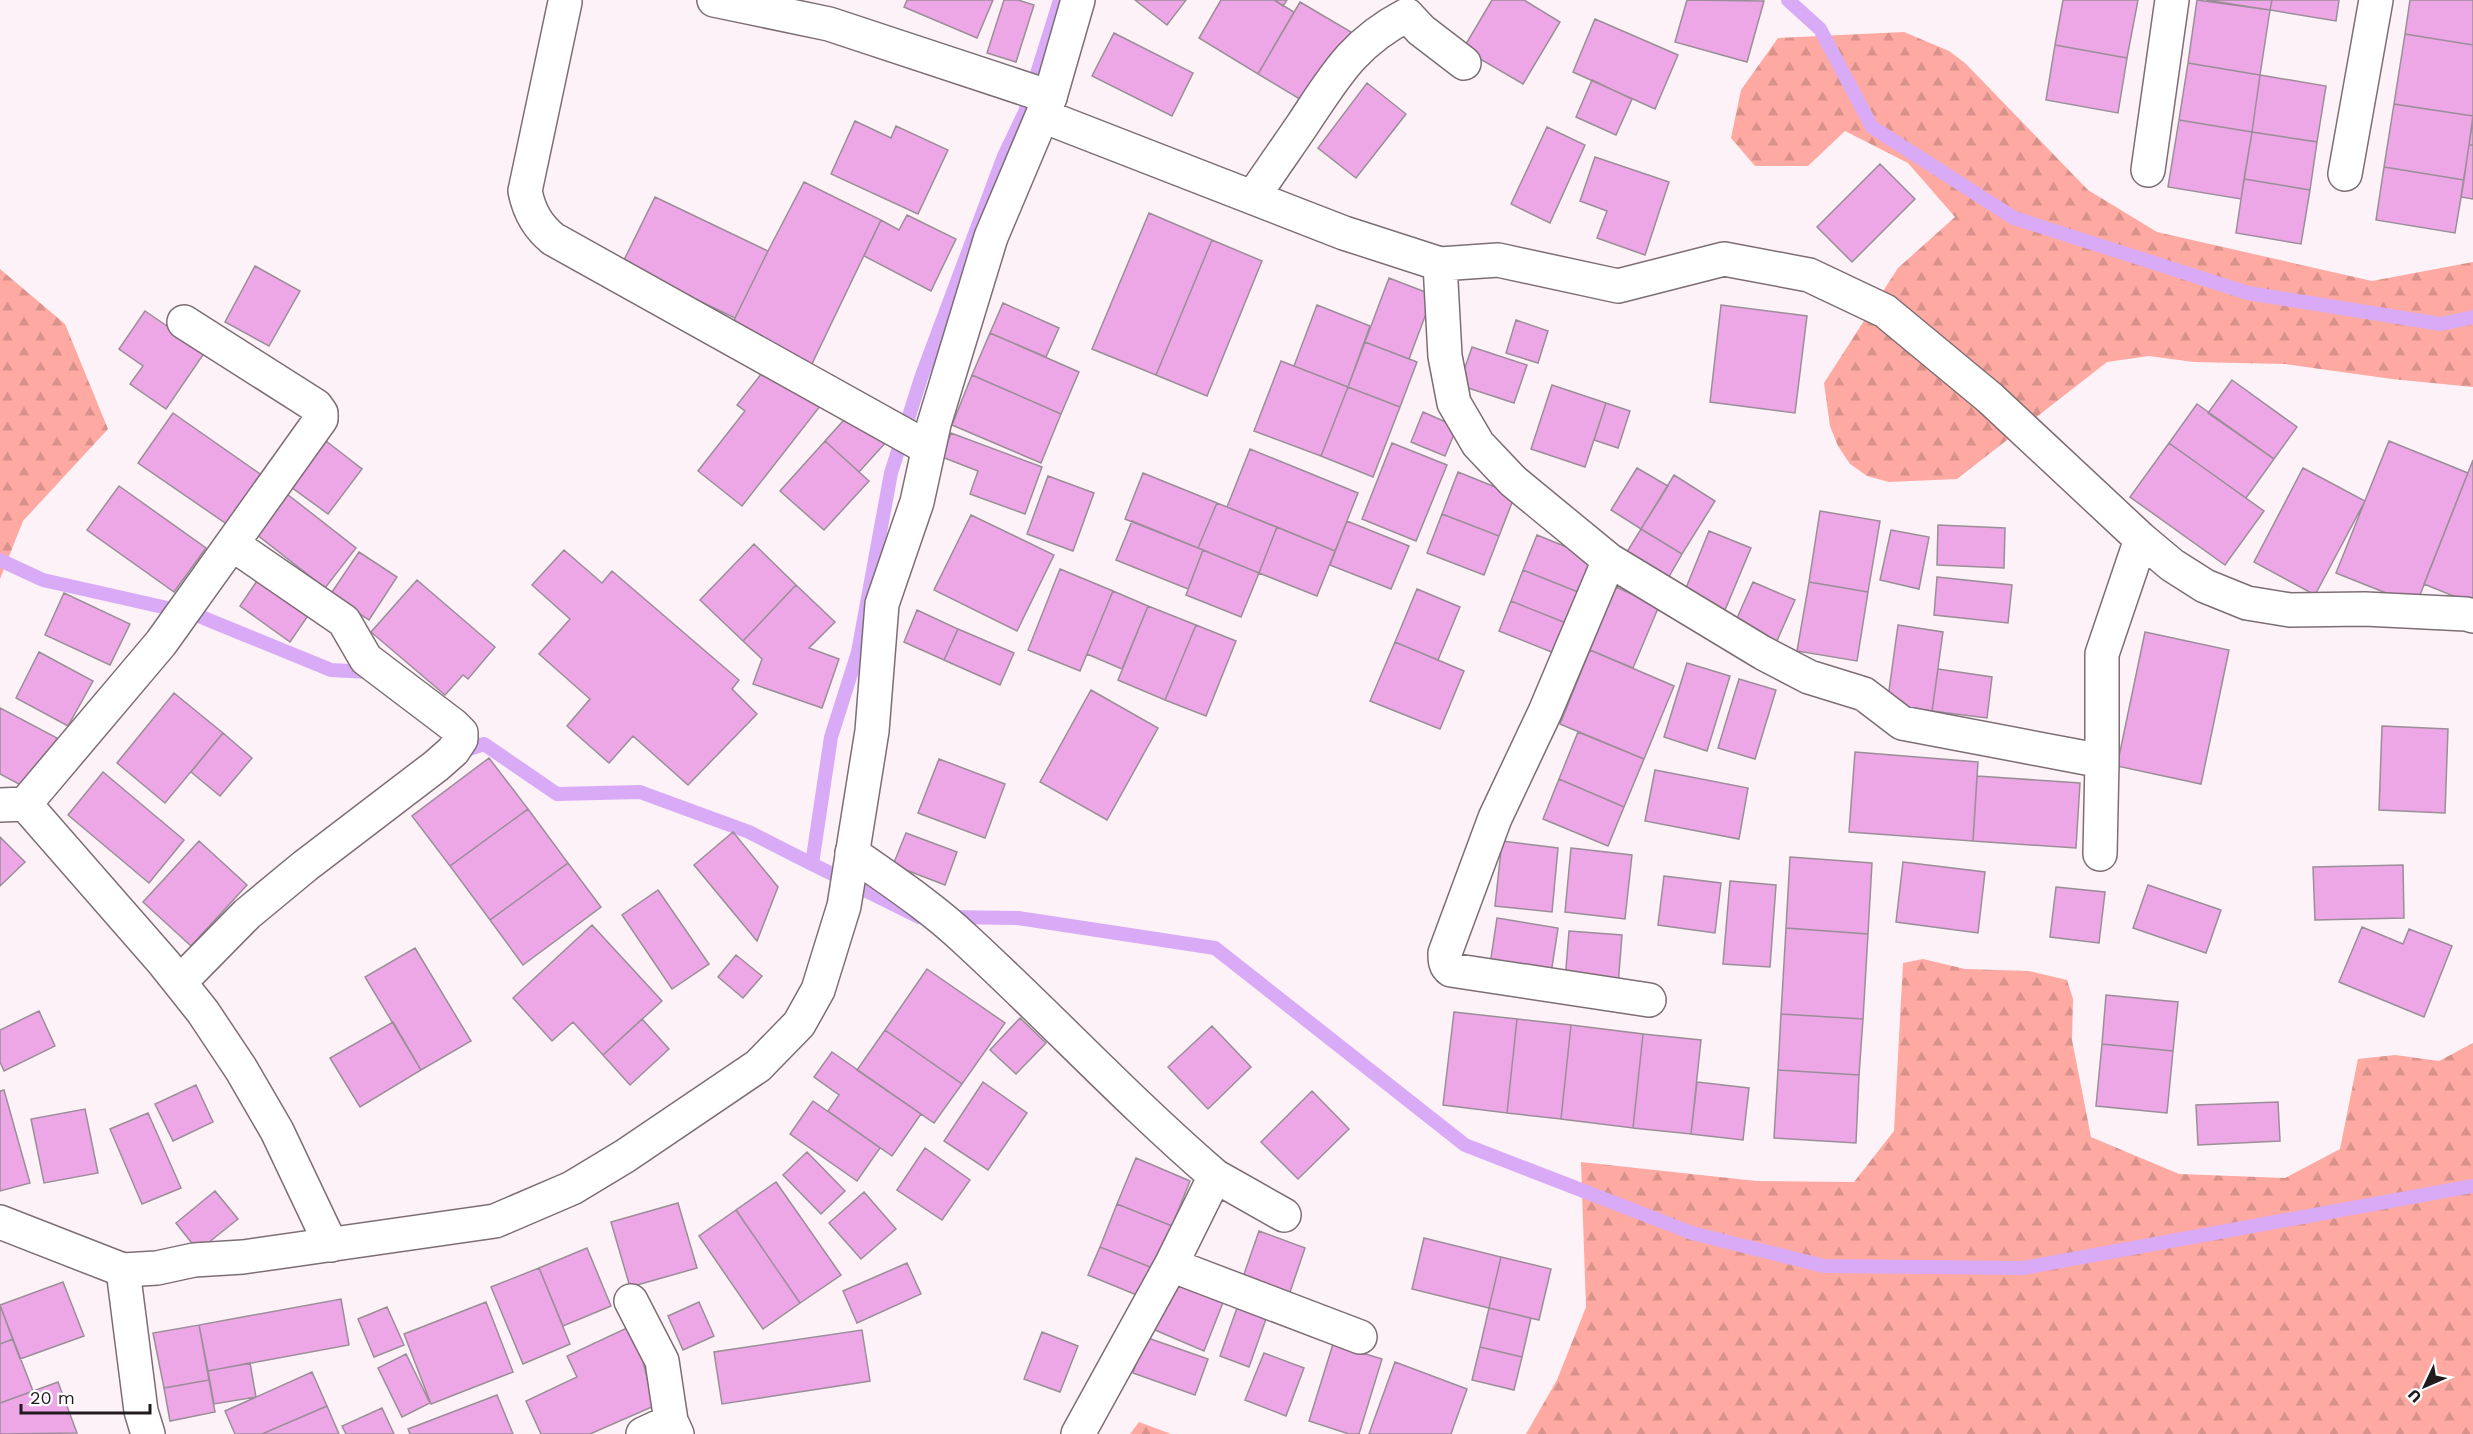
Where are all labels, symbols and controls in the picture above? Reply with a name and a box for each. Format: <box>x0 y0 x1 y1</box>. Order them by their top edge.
north arrow <box>2395 1356 2455 1416</box>
scale bar <box>21 1377 150 1415</box>
text: U <box>2404 1385 2425 1407</box>
text: 20 m <box>30 1387 75 1408</box>

